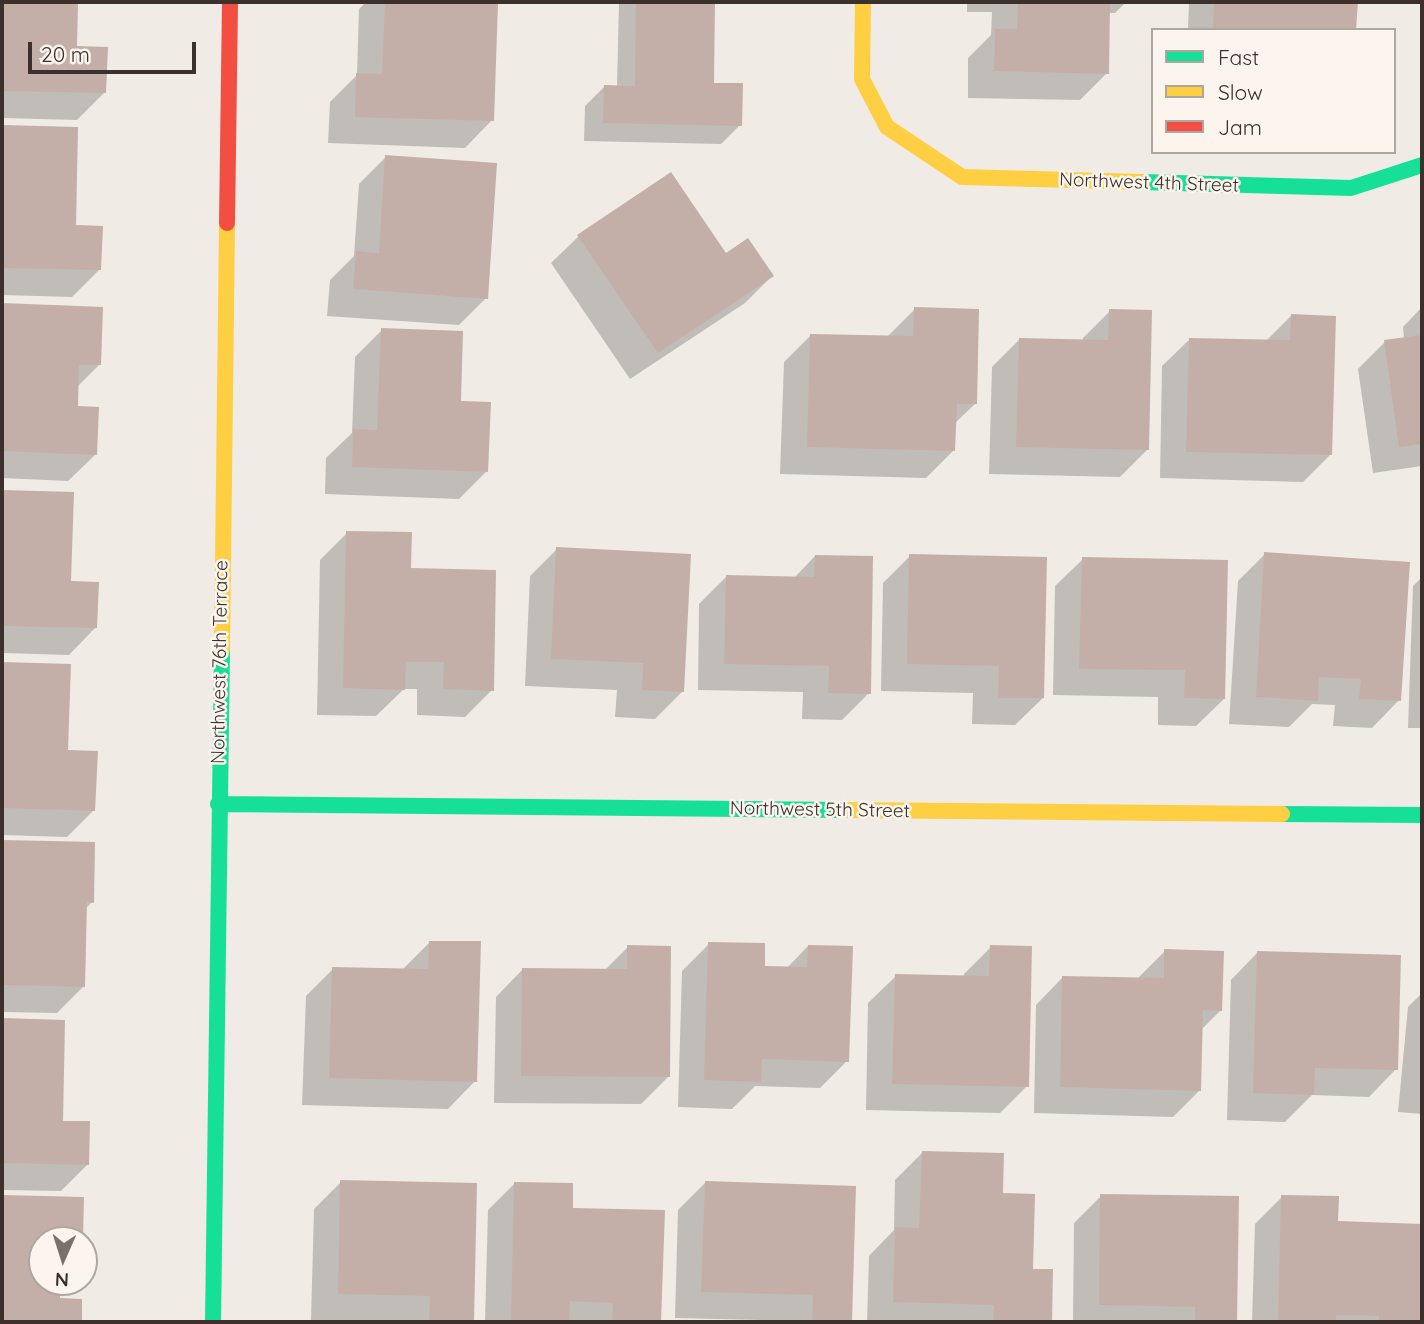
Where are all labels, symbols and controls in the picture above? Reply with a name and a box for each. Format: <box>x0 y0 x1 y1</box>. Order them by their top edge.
scale bar <box>32 28 200 72</box>
legend <box>1151 28 1396 154</box>
text: 20 m <box>41 41 90 67</box>
text: Fast <box>1218 44 1259 70</box>
text: Slow <box>1218 79 1263 105</box>
text: Jam <box>1218 114 1262 140</box>
street label: Northwest 4th Street <box>1059 168 1239 198</box>
street label: Northwest 76th Terrace <box>207 560 233 764</box>
street label: Northwest 5th Street <box>730 797 910 823</box>
north arrow <box>28 1226 98 1296</box>
text: N <box>54 1268 70 1292</box>

